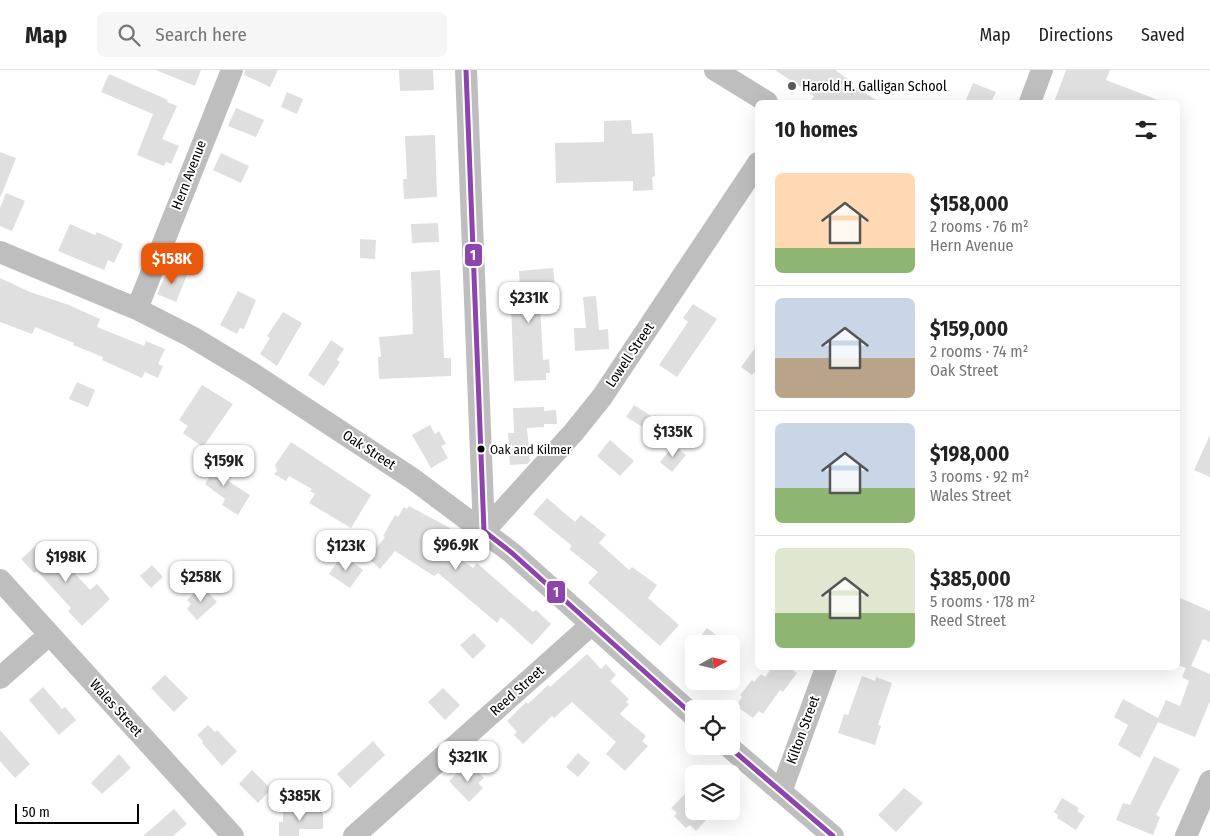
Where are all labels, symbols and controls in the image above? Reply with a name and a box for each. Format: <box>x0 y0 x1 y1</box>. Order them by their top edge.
search box <box>97 12 447 57</box>
text: Map <box>25 21 67 49</box>
icon: search <box>115 21 143 49</box>
text: Search here <box>155 23 247 46</box>
text: Map <box>979 24 1011 46</box>
text: Directions <box>1039 24 1113 46</box>
text: Saved <box>1141 24 1185 46</box>
place label: Harold H. Galligan School <box>802 78 947 95</box>
marker: Harold H. Galligan School <box>786 80 798 92</box>
icon: filters <box>1132 116 1160 144</box>
text: 10 homes <box>775 117 858 143</box>
street label: Hern Avenue <box>168 138 210 212</box>
text: $158,000 <box>930 191 1009 217</box>
icon: home <box>815 193 875 253</box>
text: 2 rooms · 76 m² <box>930 217 1029 236</box>
text: Hern Avenue <box>930 236 1013 255</box>
pin: $158K <box>137 242 207 285</box>
line badge: 1 <box>464 243 483 267</box>
text: 1 <box>470 247 476 264</box>
text: $158K <box>152 249 192 268</box>
pin: $231K <box>494 282 564 324</box>
text: $231K <box>510 288 548 307</box>
text: $159,000 <box>930 316 1008 342</box>
icon: home <box>815 318 875 378</box>
street label: Lowell Street <box>602 319 658 391</box>
text: 2 rooms · 74 m² <box>930 342 1028 361</box>
text: Oak Street <box>930 361 998 380</box>
pin: $135K <box>638 416 708 458</box>
text: $135K <box>654 422 692 441</box>
street label: Oak Street <box>339 427 399 474</box>
text: $198,000 <box>930 441 1009 467</box>
place label: Oak and Kilmer <box>490 442 572 457</box>
icon: home <box>815 443 875 503</box>
pin: $159K <box>189 444 259 487</box>
marker: Oak and Kilmer <box>476 444 486 454</box>
text: $159K <box>204 451 244 470</box>
text: 3 rooms · 92 m² <box>930 467 1029 486</box>
text: Wales Street <box>930 486 1011 505</box>
pin: $96.9K <box>415 528 497 571</box>
pin: $123K <box>311 530 381 572</box>
text: $96.9K <box>433 535 479 554</box>
text: $123K <box>327 536 365 555</box>
pin: $198K <box>31 540 101 583</box>
text: $198K <box>46 547 86 566</box>
pin: $258K <box>166 560 236 603</box>
text: $385,000 <box>930 566 1011 592</box>
text: $258K <box>181 567 221 586</box>
icon: home <box>815 568 875 628</box>
line badge: 1 <box>546 580 566 604</box>
text: 1 <box>553 584 559 601</box>
text: 5 rooms · 178 m² <box>930 592 1035 611</box>
text: Reed Street <box>930 611 1006 630</box>
north arrow <box>685 635 740 690</box>
map controls <box>685 635 740 820</box>
street label: Reed Street <box>487 662 548 720</box>
street label: Wales Street <box>86 676 146 740</box>
street label: Kilton Street <box>783 693 823 766</box>
button: locate <box>685 700 740 755</box>
pin: $321K <box>433 740 503 783</box>
text: $321K <box>449 747 487 766</box>
button: layers <box>685 765 740 820</box>
pin: $385K <box>265 780 335 822</box>
text: $385K <box>279 786 321 805</box>
scale bar <box>15 801 139 824</box>
text: 50 m <box>22 804 50 821</box>

